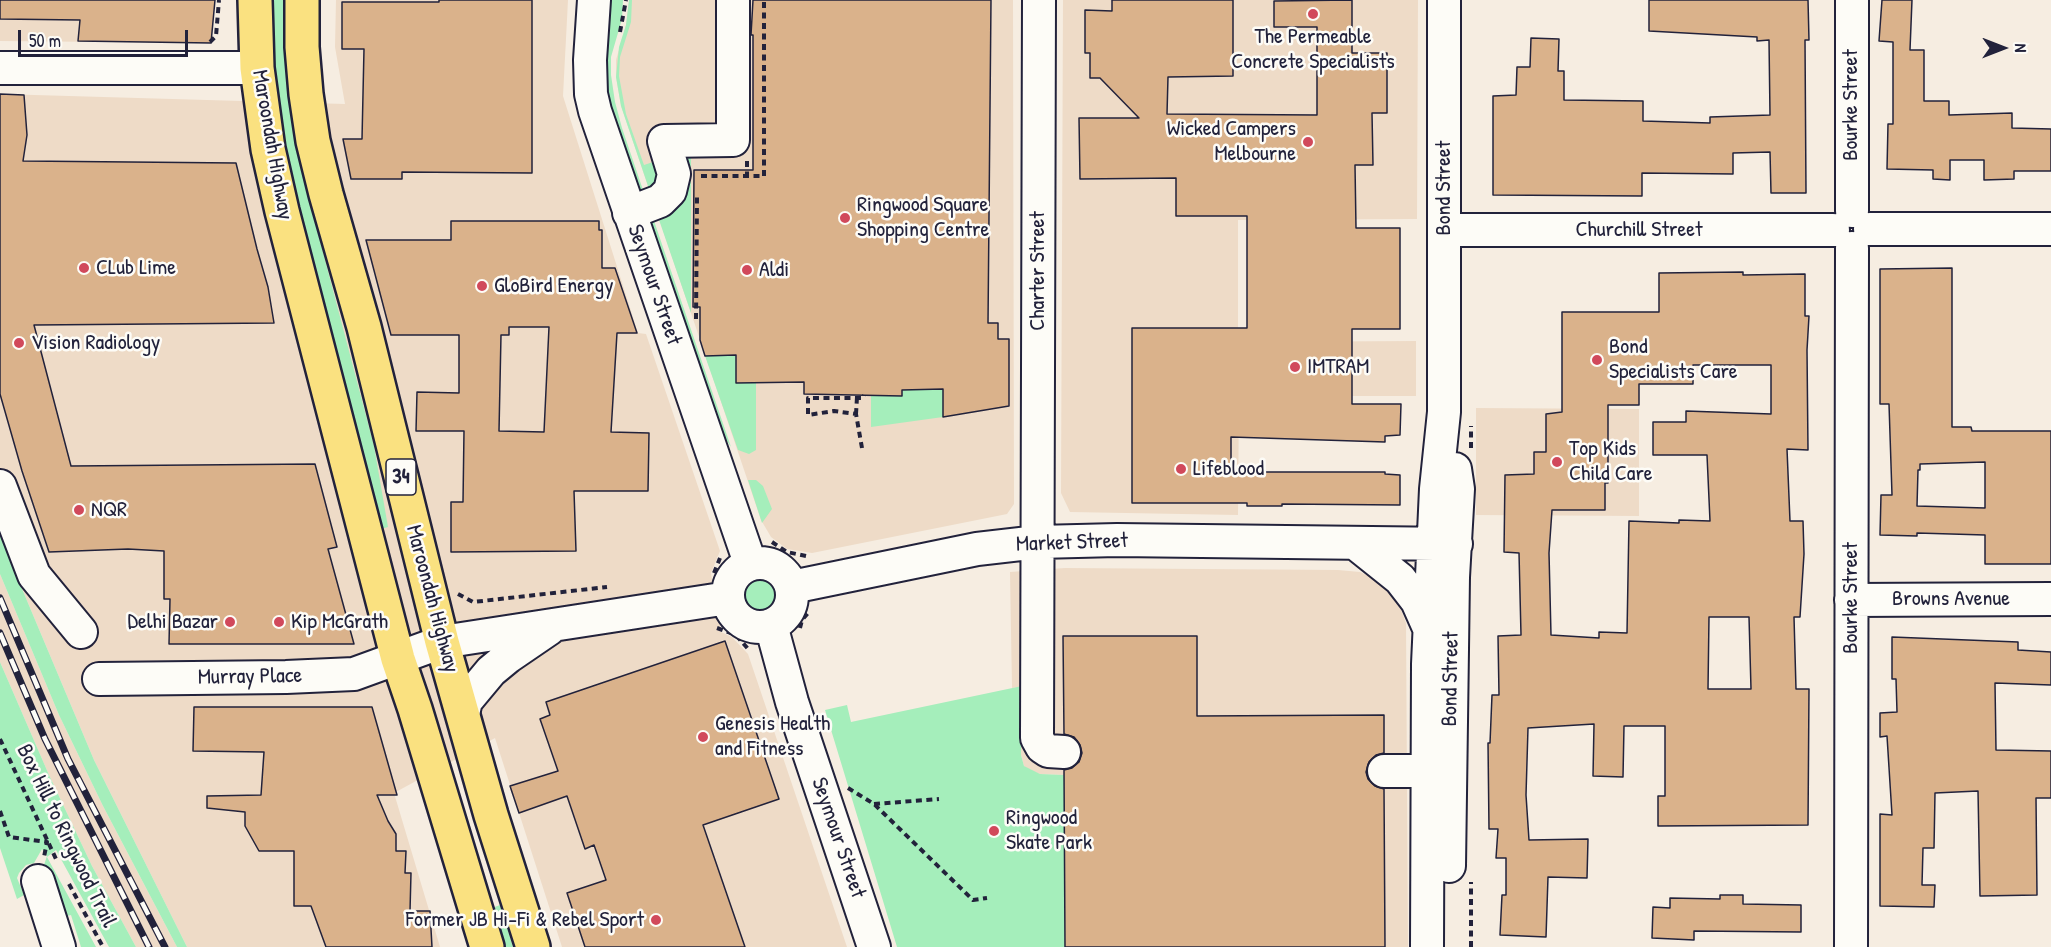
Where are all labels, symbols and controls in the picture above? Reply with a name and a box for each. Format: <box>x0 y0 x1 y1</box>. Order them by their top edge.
marker: The Permeable Concrete Specialists <box>1306 7 1320 21</box>
scale bar <box>21 18 190 56</box>
north arrow <box>1973 18 2033 78</box>
place label: The Permeable Concrete Specialists <box>1231 24 1395 76</box>
text: 50 m <box>29 28 61 53</box>
text: N <box>2010 44 2032 52</box>
street label: Bourke Street <box>1838 49 1864 161</box>
street label: Maroondah Highway <box>246 68 298 222</box>
place label: Wicked Campers Melbourne <box>1167 116 1296 168</box>
marker: Wicked Campers Melbourne <box>1301 135 1315 149</box>
street label: Bond Street <box>1431 141 1457 235</box>
place label: Ringwood Square Shopping Centre <box>857 192 989 243</box>
marker: Ringwood Square Shopping Centre <box>838 211 852 225</box>
street label: Charter Street <box>1025 211 1051 331</box>
street label: Churchill Street <box>1575 217 1703 243</box>
street label: Seymour Street <box>621 221 687 349</box>
place label: CLub Lime <box>96 255 176 281</box>
place label: Aldi <box>759 257 789 283</box>
marker: CLub Lime <box>77 261 91 275</box>
marker: Aldi <box>740 263 754 277</box>
place label: GloBird Energy <box>494 273 613 299</box>
marker: GloBird Energy <box>475 279 489 293</box>
place label: Vision Radiology <box>31 330 160 356</box>
place label: Bond Specialists Care <box>1609 334 1738 386</box>
marker: Vision Radiology <box>12 336 26 350</box>
marker: Bond Specialists Care <box>1590 353 1604 367</box>
place label: IMTRAM <box>1307 354 1369 380</box>
marker: IMTRAM <box>1288 360 1302 374</box>
place label: Top Kids Child Care <box>1569 436 1653 488</box>
marker: Top Kids Child Care <box>1550 455 1564 469</box>
place label: Lifeblood <box>1193 456 1264 482</box>
road number: 34 <box>386 459 416 495</box>
marker: Lifeblood <box>1174 462 1188 476</box>
place label: NQR <box>91 497 127 523</box>
marker: NQR <box>72 503 86 517</box>
street label: Maroondah Highway <box>400 522 464 676</box>
street label: Market Street <box>1016 528 1128 558</box>
street label: Bourke Street <box>1838 542 1864 654</box>
street label: Browns Avenue <box>1892 586 2010 612</box>
place label: Delhi Bazar <box>127 609 218 635</box>
place label: Kip McGrath <box>291 609 388 635</box>
marker: Delhi Bazar <box>223 615 237 629</box>
marker: Kip McGrath <box>272 615 286 629</box>
street label: Bond Street <box>1437 631 1465 727</box>
street label: Murray Place <box>198 663 302 691</box>
place label: Genesis Health and Fitness <box>715 711 830 762</box>
marker: Genesis Health and Fitness <box>696 730 710 744</box>
street label: Box Hill to Ringwood Trail <box>10 740 122 932</box>
street label: Seymour Street <box>805 774 871 902</box>
place label: Ringwood Skate Park <box>1006 805 1092 856</box>
marker: Ringwood Skate Park <box>987 824 1001 838</box>
place label: Former JB Hi-Fi & Rebel Sport <box>406 907 644 933</box>
marker: Former JB Hi-Fi & Rebel Sport <box>649 913 663 927</box>

